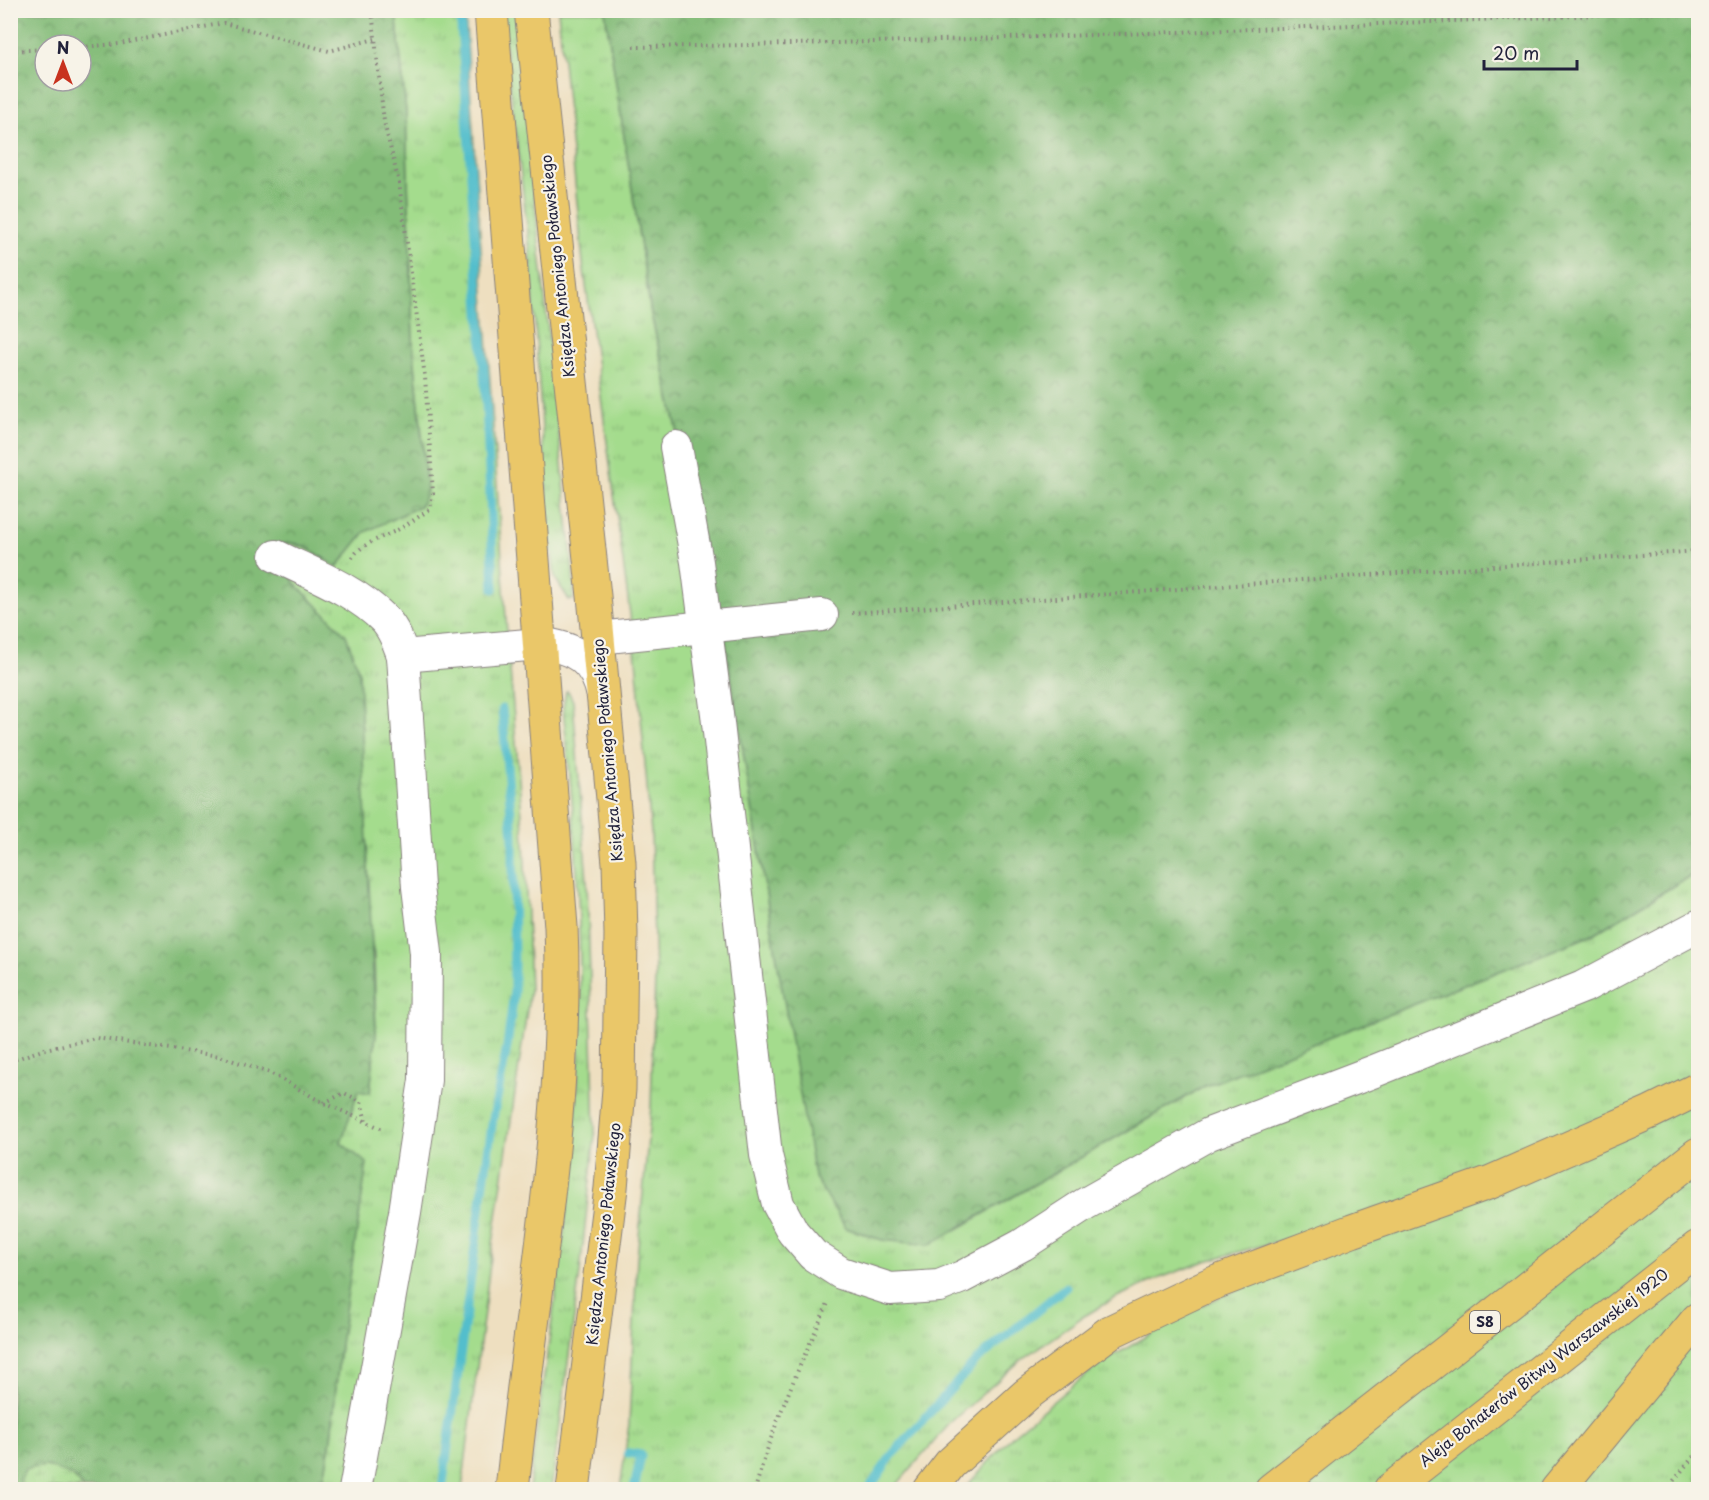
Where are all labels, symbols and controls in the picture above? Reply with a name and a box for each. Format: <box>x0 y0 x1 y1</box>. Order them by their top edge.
north arrow <box>33 33 93 93</box>
scale bar <box>1484 33 1577 71</box>
text: N <box>57 35 69 59</box>
text: 20 m <box>1493 39 1539 66</box>
street label: Księdza Antoniego Poławskiego <box>533 154 580 379</box>
street label: Księdza Antoniego Poławskiego <box>585 638 628 863</box>
street label: Księdza Antoniego Poławskiego <box>579 1121 626 1346</box>
street label: Aleja Bohaterów Bitwy Warszawskiej 1920 <box>1414 1262 1673 1472</box>
road number: S8 <box>1470 1311 1500 1333</box>

